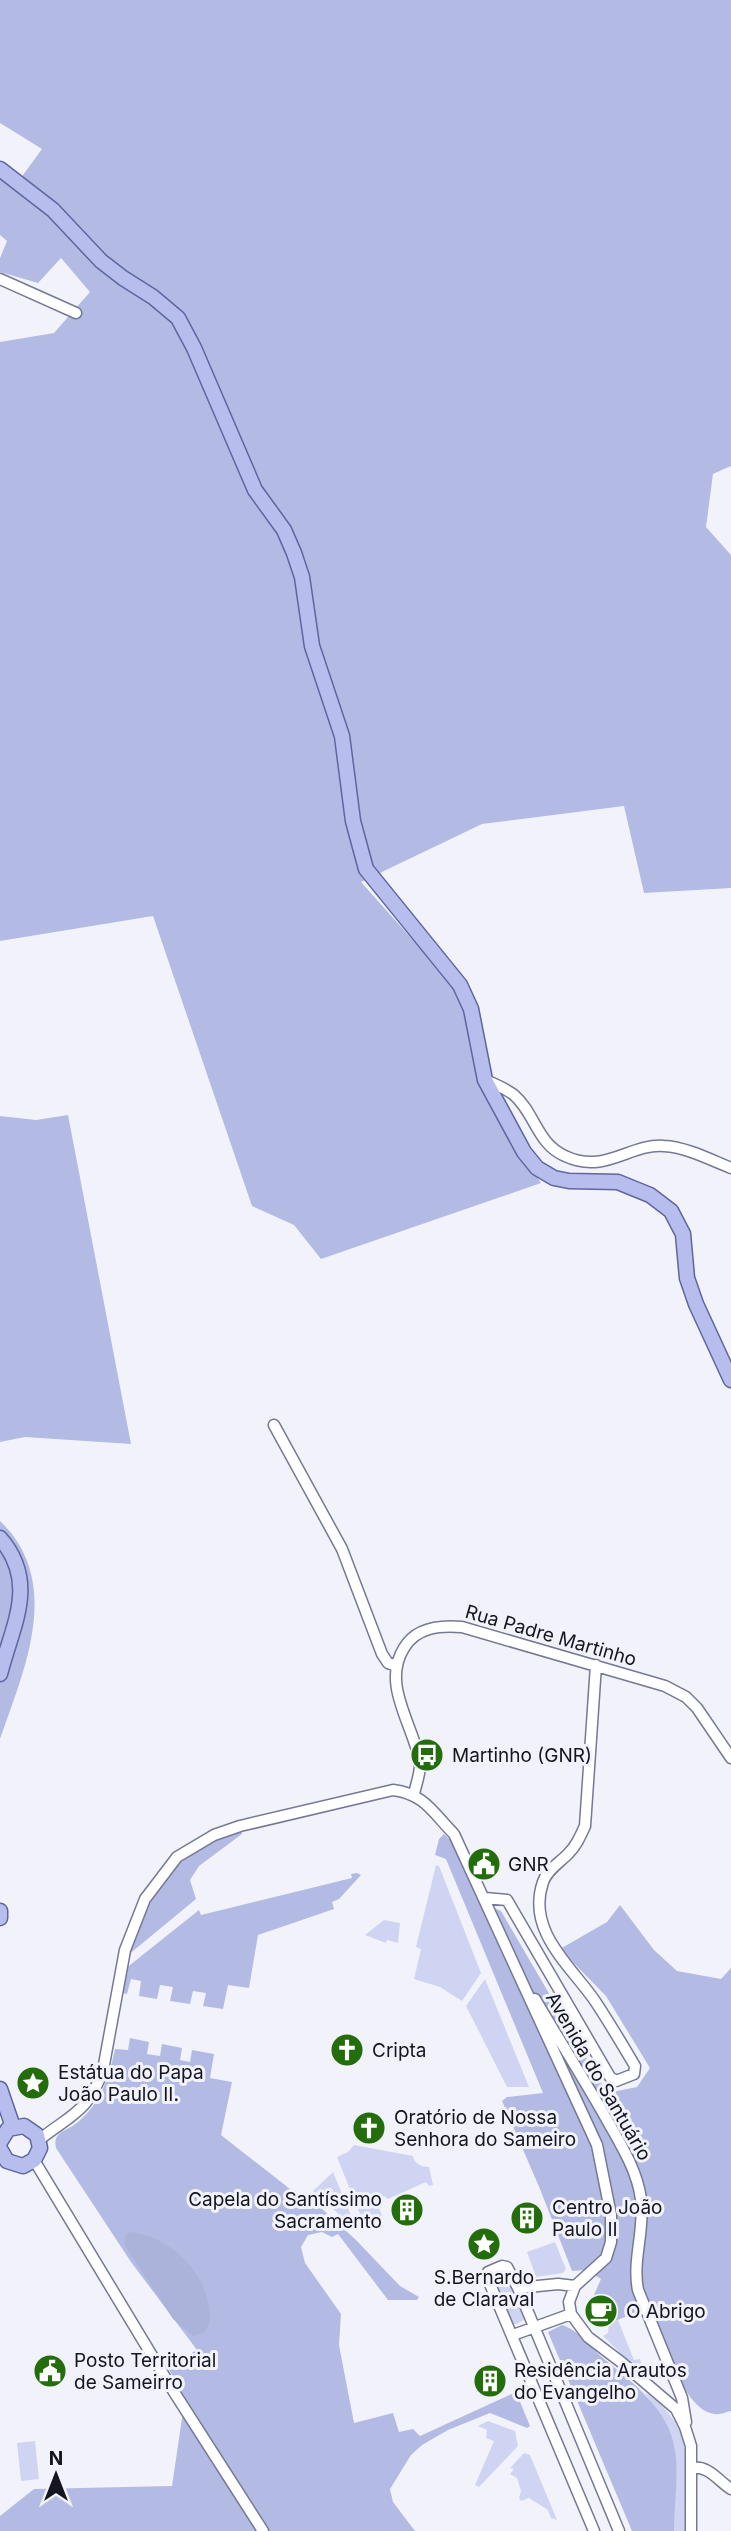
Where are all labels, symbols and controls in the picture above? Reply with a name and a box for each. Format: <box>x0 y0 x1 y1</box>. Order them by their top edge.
street label: Rua Padre Martinho <box>463 1600 639 1671</box>
bus stop icon: Martinho (GNR) <box>408 1736 446 1774</box>
place label: Martinho (GNR) <box>452 1744 592 1767</box>
public building icon: GNR <box>465 1845 503 1883</box>
place label: GNR <box>508 1853 549 1876</box>
street label: Avenida do Santuário <box>541 1988 656 2165</box>
church icon: Cripta <box>328 2031 366 2069</box>
place label: Cripta <box>372 2039 427 2062</box>
place label: Estátua do Papa João Paulo II. <box>58 2061 204 2106</box>
place icon: Estátua do Papa João Paulo II. <box>14 2064 52 2102</box>
place label: Oratório de Nossa Senhora do Sameiro <box>394 2106 576 2151</box>
church icon: Oratório de Nossa Senhora do Sameiro <box>350 2109 388 2147</box>
place label: Capela do Santíssimo Sacramento <box>188 2188 382 2233</box>
building icon: Capela do Santíssimo Sacramento <box>388 2191 426 2229</box>
place label: Centro João Paulo II <box>552 2196 662 2241</box>
building icon: Centro João Paulo II <box>508 2199 546 2237</box>
place icon: S.Bernardo de Claraval <box>465 2225 503 2263</box>
place label: S.Bernardo de Claraval <box>434 2266 534 2311</box>
cafe icon: O Abrigo <box>582 2292 620 2330</box>
place label: O Abrigo <box>626 2300 706 2323</box>
place label: Posto Territorial de Sameirro <box>74 2349 216 2394</box>
public building icon: Posto Territorial de Sameirro <box>31 2352 69 2390</box>
place label: Residência Arautos do Evangelho <box>514 2359 687 2404</box>
building icon: Residência Arautos do Evangelho <box>471 2362 509 2400</box>
north arrow <box>21 2440 91 2510</box>
text: N <box>49 2447 63 2470</box>

